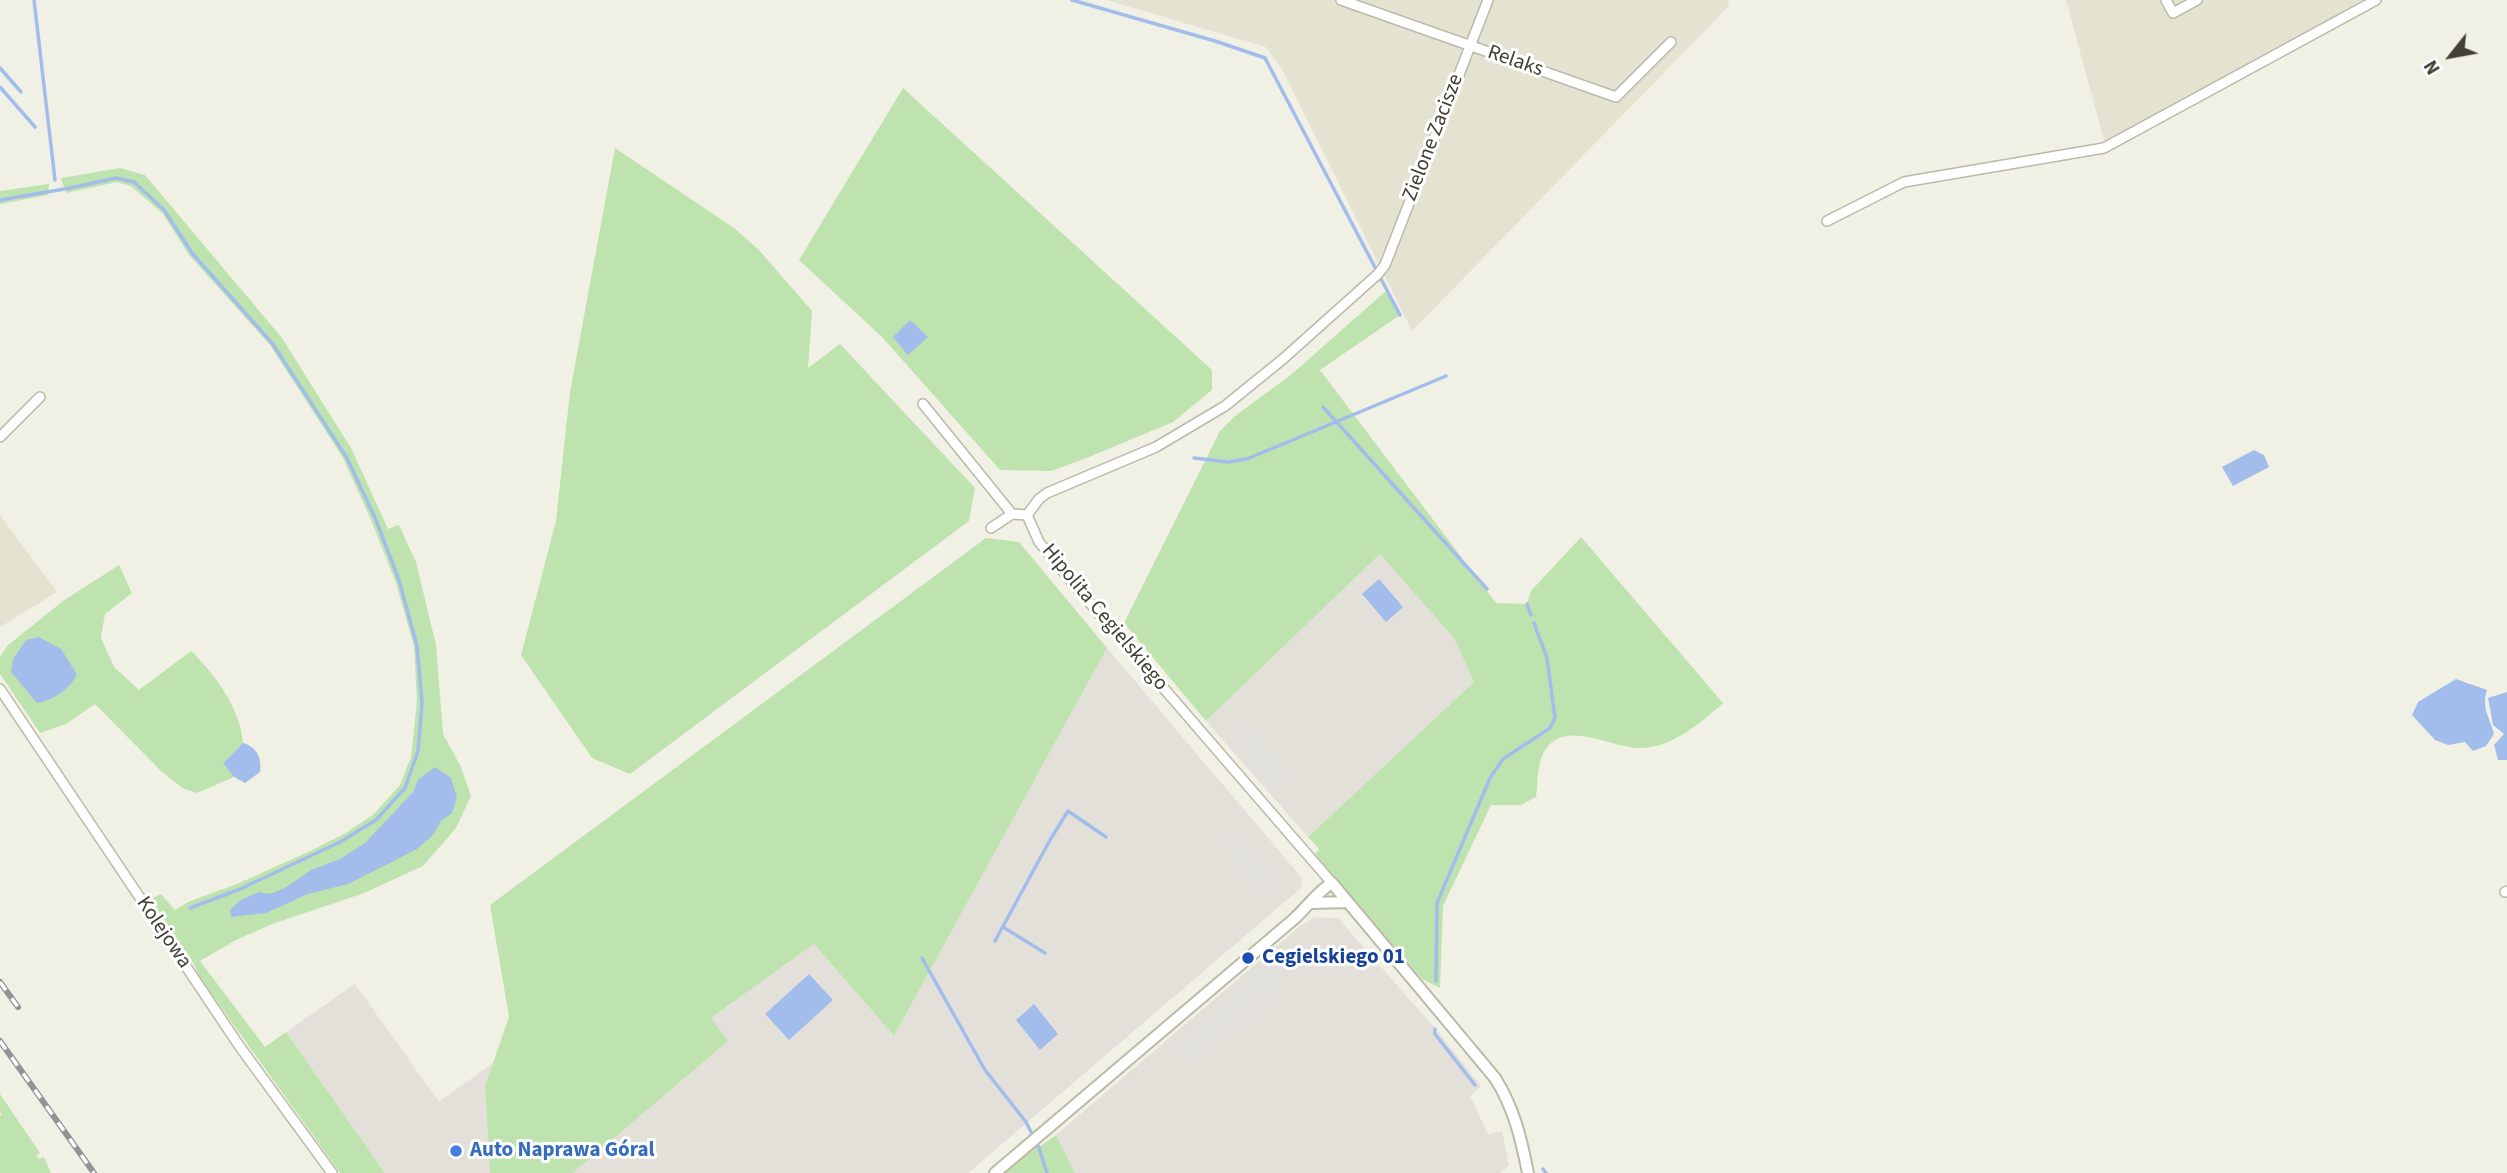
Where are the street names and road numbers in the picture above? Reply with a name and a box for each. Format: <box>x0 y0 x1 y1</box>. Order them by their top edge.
street label: Relaks <box>1484 41 1546 83</box>
street label: Zielone Zacisze <box>1398 71 1470 205</box>
street label: Hipolita Cegielskiego <box>1035 539 1173 697</box>
street label: Kolejowa <box>130 892 196 974</box>

